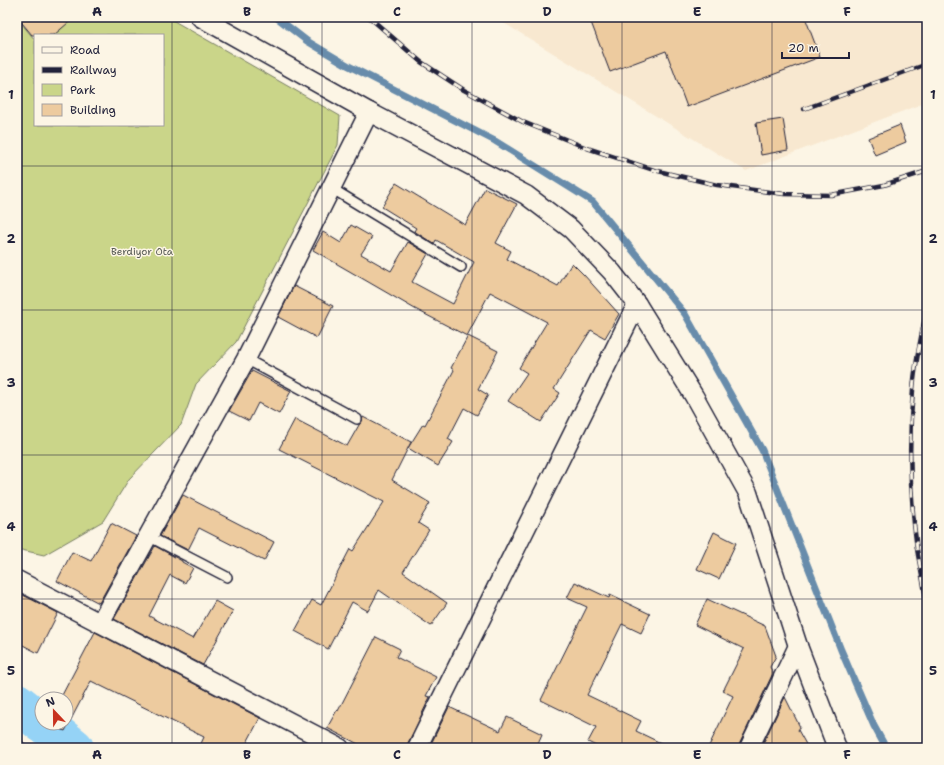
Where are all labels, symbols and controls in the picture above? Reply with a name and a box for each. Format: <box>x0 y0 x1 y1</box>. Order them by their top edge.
text: A <box>92 3 102 20</box>
text: B <box>243 3 251 20</box>
text: C <box>393 3 401 20</box>
text: D <box>542 3 552 20</box>
text: E <box>693 3 702 20</box>
text: F <box>843 3 851 20</box>
legend <box>34 34 164 126</box>
scale bar <box>782 34 849 60</box>
text: 20 m <box>788 40 819 56</box>
text: Road <box>70 42 101 58</box>
text: Railway <box>70 62 117 78</box>
text: Park <box>70 82 96 98</box>
text: 1 <box>8 86 14 103</box>
text: 1 <box>930 86 936 103</box>
text: Building <box>70 102 116 118</box>
text: 2 <box>6 230 16 247</box>
text: 2 <box>928 230 938 247</box>
park label: Berdiyor Ota <box>111 245 174 258</box>
text: 3 <box>6 374 16 391</box>
text: 3 <box>928 374 938 391</box>
text: 4 <box>6 518 16 535</box>
text: 4 <box>928 518 938 535</box>
text: 5 <box>7 662 15 679</box>
text: 5 <box>929 662 937 679</box>
north arrow <box>34 691 74 731</box>
text: N <box>44 693 58 711</box>
text: A <box>92 746 102 763</box>
text: B <box>243 746 251 763</box>
text: C <box>393 746 401 763</box>
text: D <box>542 746 552 763</box>
text: E <box>693 746 702 763</box>
text: F <box>843 746 851 763</box>

